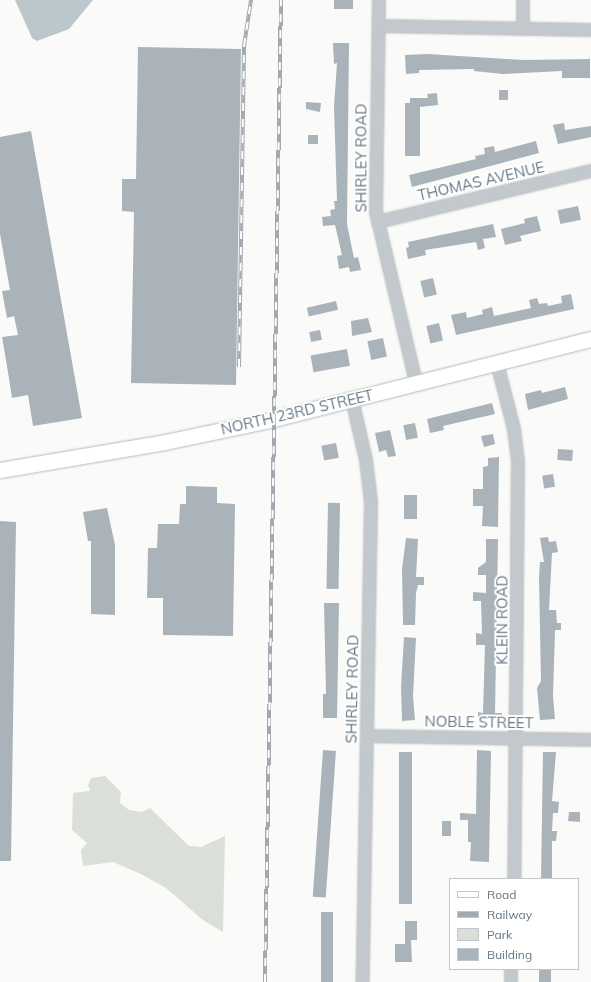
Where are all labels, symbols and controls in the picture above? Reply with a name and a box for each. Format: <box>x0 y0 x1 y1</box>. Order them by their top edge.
street label: SHIRLEY ROAD <box>352 104 370 212</box>
street label: THOMAS AVENUE <box>416 158 546 204</box>
street label: NORTH 23RD STREET <box>219 386 375 438</box>
street label: KLEIN ROAD <box>493 575 511 665</box>
street label: SHIRLEY ROAD <box>342 634 362 744</box>
street label: NOBLE STREET <box>424 712 534 732</box>
legend <box>449 878 579 970</box>
text: Road <box>487 887 516 902</box>
text: Railway <box>487 907 532 922</box>
text: Park <box>487 927 512 942</box>
text: Building <box>487 947 532 962</box>

